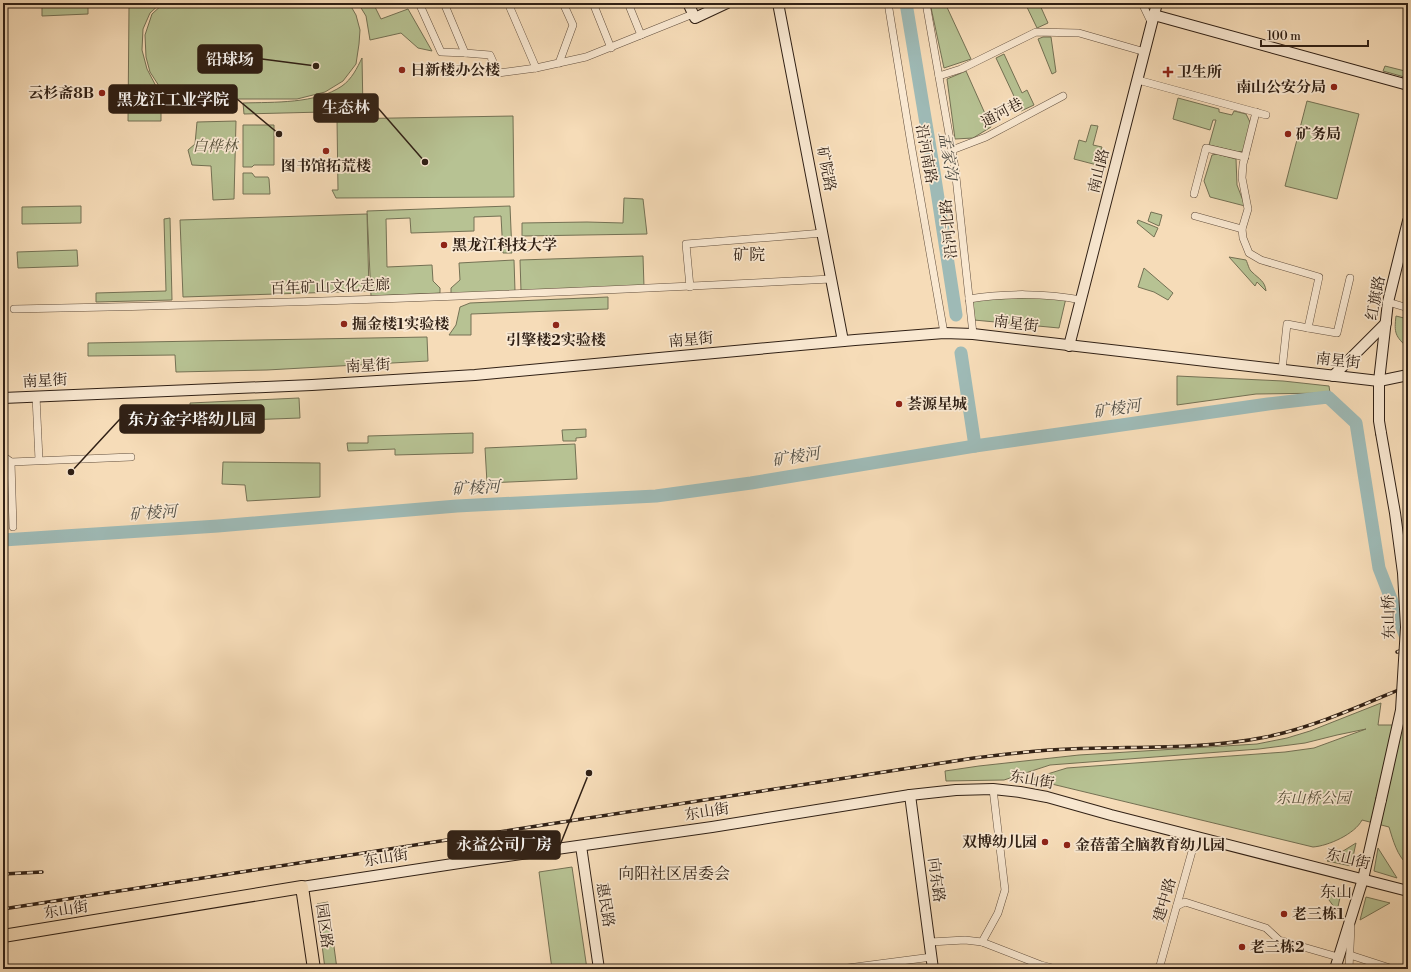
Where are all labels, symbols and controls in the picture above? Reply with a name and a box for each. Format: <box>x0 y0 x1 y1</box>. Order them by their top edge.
scale bar <box>1261 22 1368 48</box>
text: 100 m <box>1267 29 1301 44</box>
callout: 铅球场 <box>198 45 262 73</box>
text: 铅球场 <box>206 50 254 70</box>
place label: 日新楼办公楼 <box>410 61 500 80</box>
place label: 卫生所 <box>1177 63 1222 82</box>
marker: 日新楼办公楼 <box>397 65 407 75</box>
marker: 卫生所 <box>1162 66 1174 78</box>
place label: 南山公安分局 <box>1236 78 1326 97</box>
marker: 南山公安分局 <box>1329 82 1339 92</box>
place label: 云杉斋8B <box>28 84 94 103</box>
callout: 黑龙江工业学院 <box>109 85 237 113</box>
marker: 云杉斋8B <box>97 88 107 98</box>
text: 黑龙江工业学院 <box>117 90 229 110</box>
callout: 生态林 <box>314 94 378 122</box>
street label: 通河巷 <box>978 94 1026 132</box>
text: 生态林 <box>322 98 370 118</box>
street label: 沿河南路 <box>911 123 941 185</box>
place label: 矿务局 <box>1296 125 1341 144</box>
marker: 矿务局 <box>1283 129 1293 139</box>
water label: 孟家沟 <box>934 131 962 184</box>
park label: 白桦林 <box>192 137 239 156</box>
street label: 矿院路 <box>812 145 840 193</box>
marker: 图书馆拓荒楼 <box>321 146 331 156</box>
street label: 南山路 <box>1084 147 1114 195</box>
place label: 图书馆拓荒楼 <box>281 157 371 176</box>
street label: 沿河北路 <box>936 198 962 260</box>
place label: 黑龙江科技大学 <box>452 236 557 255</box>
marker: 黑龙江科技大学 <box>439 240 449 250</box>
district label: 矿院 <box>733 245 765 265</box>
street label: 红旗路 <box>1362 274 1390 322</box>
street label: 百年矿山文化走廊 <box>270 275 390 299</box>
street label: 南星街 <box>993 312 1039 336</box>
place label: 掘金楼1实验楼 <box>352 315 449 334</box>
marker: 掘金楼1实验楼 <box>339 319 349 329</box>
marker: 引擎楼2实验楼 <box>551 320 561 330</box>
street label: 南星街 <box>668 329 714 351</box>
place label: 引擎楼2实验楼 <box>506 331 606 350</box>
street label: 南星街 <box>1315 349 1361 373</box>
street label: 南星街 <box>345 355 391 377</box>
street label: 南星街 <box>22 370 68 392</box>
place label: 荟源星城 <box>907 395 967 414</box>
water label: 矿棱河 <box>1092 395 1145 422</box>
marker: 荟源星城 <box>894 399 904 409</box>
callout: 东方金字塔幼儿园 <box>120 405 264 433</box>
text: 东方金字塔幼儿园 <box>128 410 256 430</box>
water label: 矿棱河 <box>771 443 824 471</box>
water label: 矿棱河 <box>452 477 503 499</box>
water label: 矿棱河 <box>128 501 181 525</box>
street label: 东山桥 <box>1379 594 1399 640</box>
street label: 东山街 <box>1008 767 1056 793</box>
park label: 东山桥公园 <box>1275 789 1352 808</box>
street label: 东山街 <box>683 799 731 825</box>
callout: 永益公司厂房 <box>448 831 560 859</box>
place label: 双博幼儿园 <box>962 833 1037 852</box>
text: 永益公司厂房 <box>456 835 552 855</box>
place label: 金蓓蕾全脑教育幼儿园 <box>1075 836 1225 855</box>
marker: 双博幼儿园 <box>1040 837 1050 847</box>
marker: 金蓓蕾全脑教育幼儿园 <box>1062 840 1072 850</box>
street label: 东山街 <box>1324 844 1372 874</box>
street label: 东山街 <box>362 845 410 871</box>
street label: 向东路 <box>923 856 949 904</box>
district label: 向阳社区居委会 <box>618 864 730 884</box>
street label: 建中路 <box>1150 876 1180 924</box>
street label: 惠民路 <box>592 881 618 929</box>
district label: 东山 <box>1320 882 1352 902</box>
street label: 东山街 <box>42 897 90 923</box>
street label: 园区路 <box>311 902 337 950</box>
place label: 老三栋1 <box>1292 905 1345 924</box>
marker: 老三栋1 <box>1279 909 1289 919</box>
place label: 老三栋2 <box>1250 938 1304 957</box>
marker: 老三栋2 <box>1237 942 1247 952</box>

